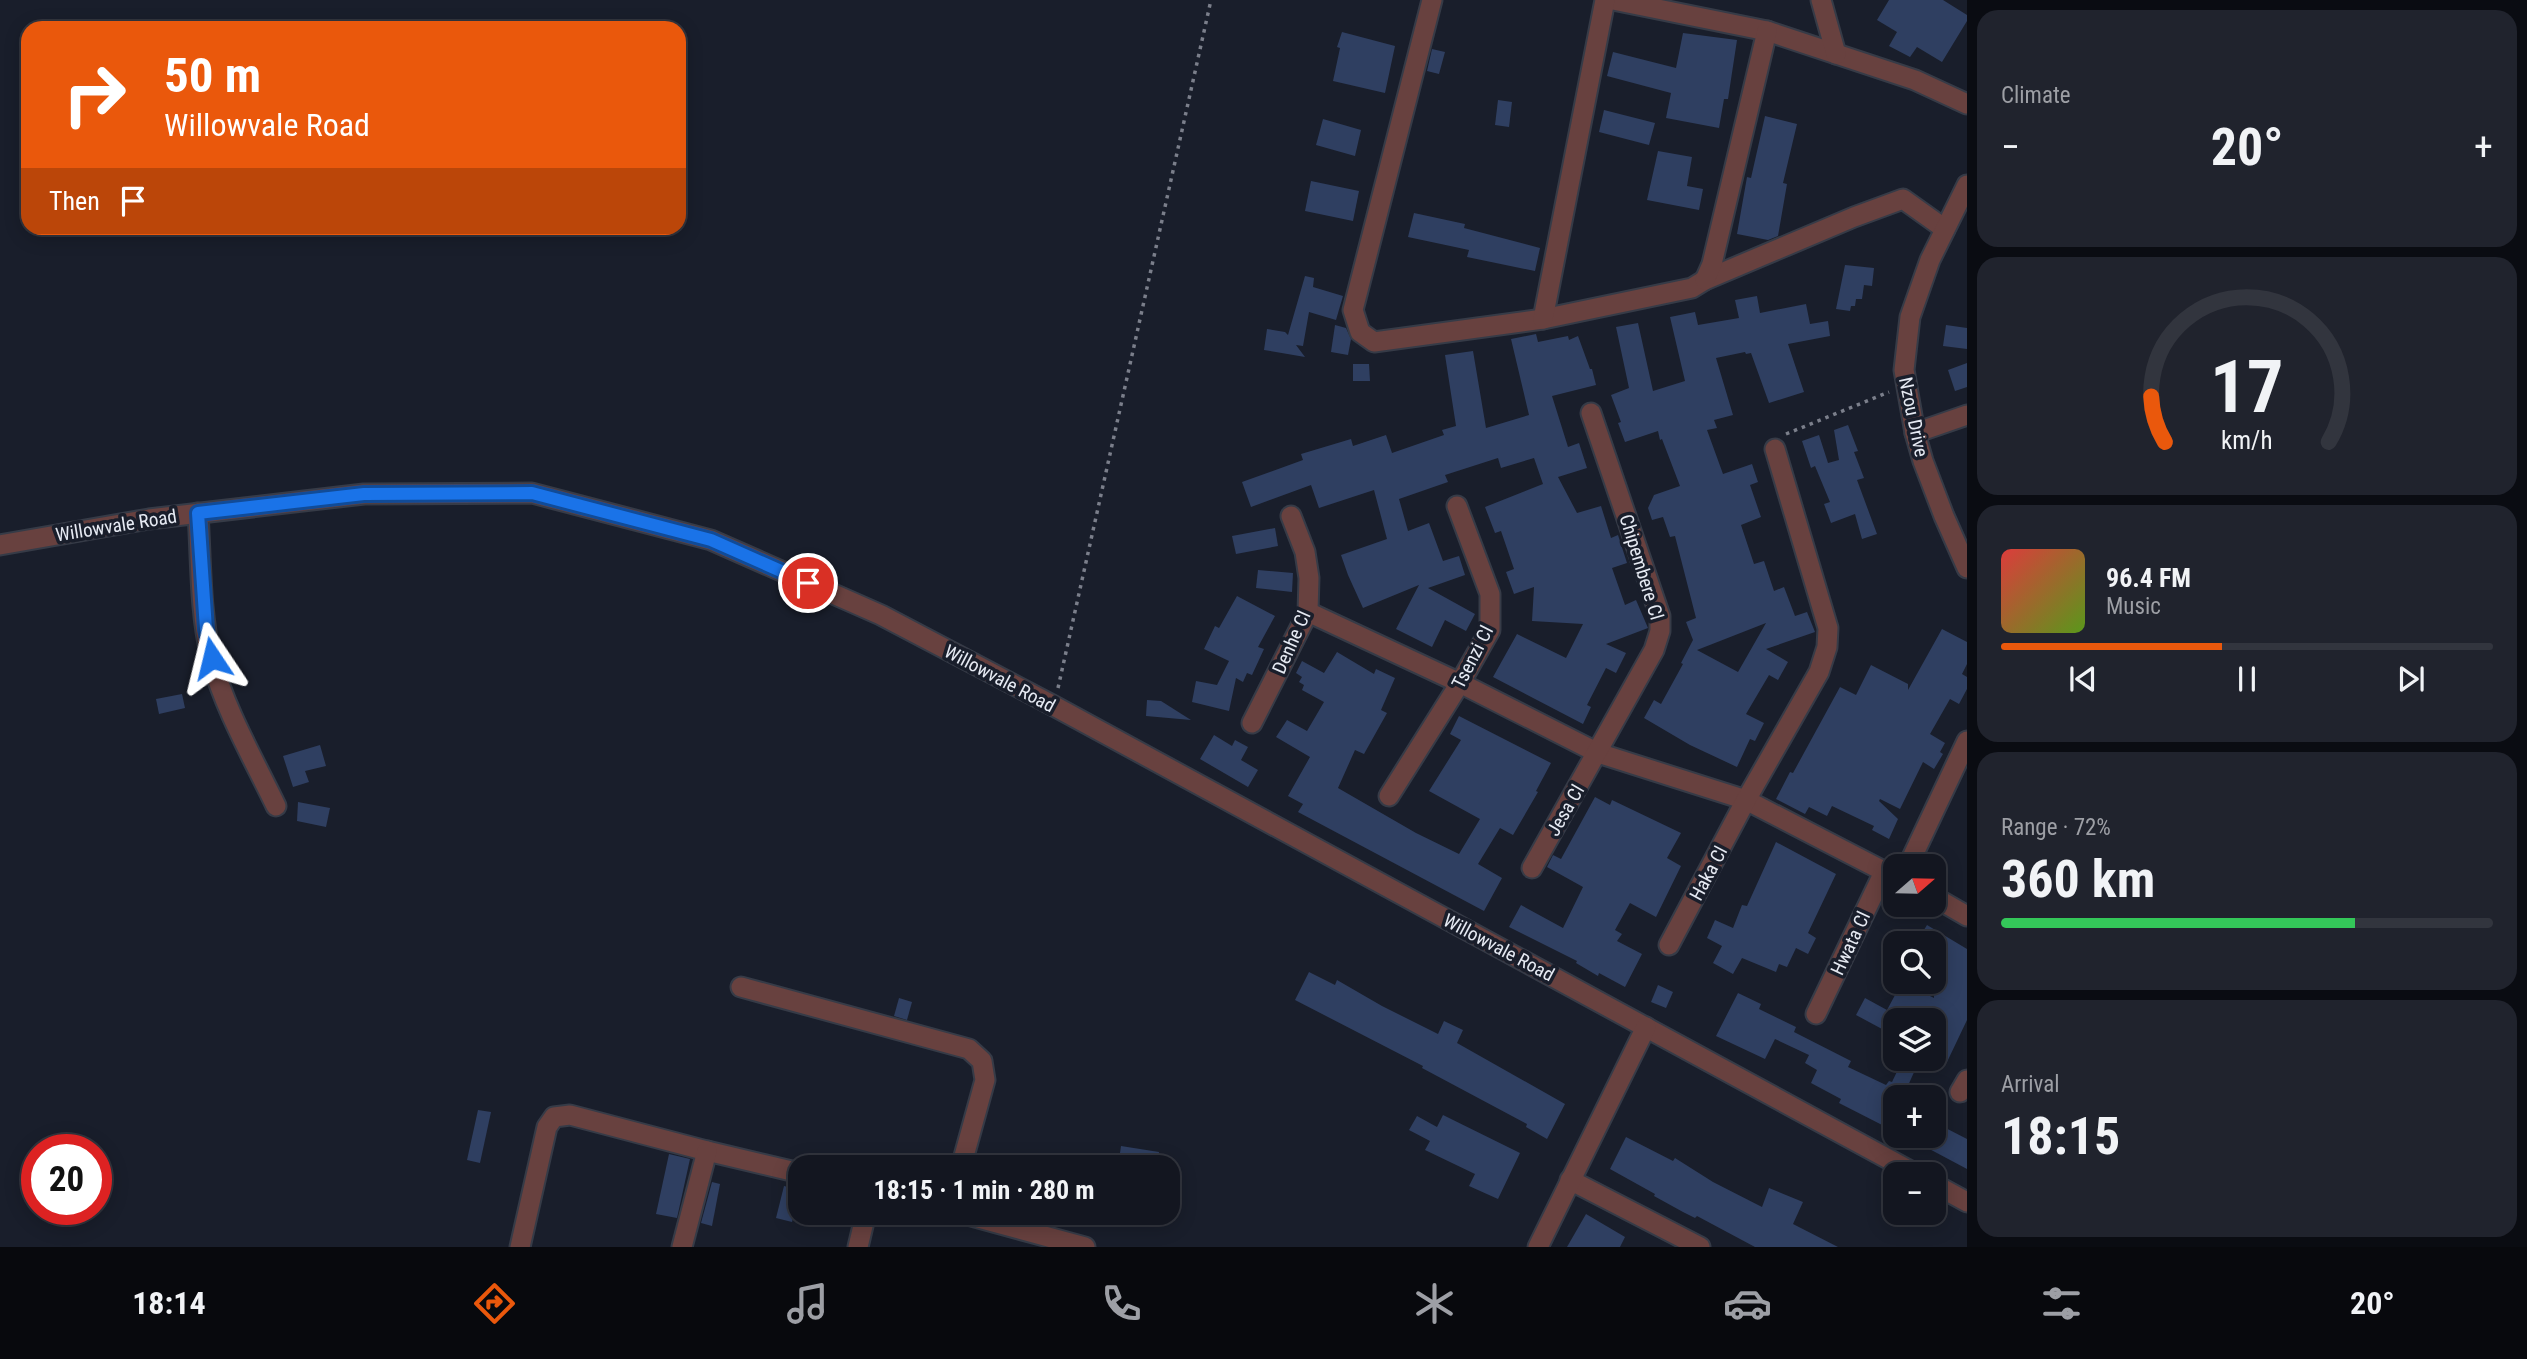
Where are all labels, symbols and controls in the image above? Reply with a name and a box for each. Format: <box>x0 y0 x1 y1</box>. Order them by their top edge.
text: 50 m <box>164 47 261 104</box>
icon: right <box>49 49 140 140</box>
text: Climate <box>2001 82 2071 109</box>
text: Willowvale Road <box>164 106 370 144</box>
text: 20° <box>2211 117 2283 178</box>
text: − <box>2001 125 2020 169</box>
text: + <box>2474 125 2493 169</box>
icon: arrive <box>114 182 152 220</box>
text: Then <box>49 186 100 216</box>
text: 17 <box>2210 345 2284 431</box>
street label: Nzou Drive <box>1894 375 1933 459</box>
text: km/h <box>2221 426 2273 455</box>
street label: Willowvale Road <box>54 505 178 546</box>
street label: Chipembere Cl <box>1615 512 1668 623</box>
pin <box>778 553 838 613</box>
text: 96.4 FM <box>2106 563 2191 593</box>
icon: arrive <box>789 564 827 602</box>
text: Music <box>2106 593 2161 620</box>
street label: Denhe Cl <box>1267 607 1315 677</box>
position arrow <box>175 621 249 695</box>
street label: Tsenzi Cl <box>1447 622 1498 693</box>
street label: Willowvale Road <box>940 640 1059 717</box>
icon: previous <box>2064 660 2102 698</box>
icon: pause <box>2228 660 2266 698</box>
icon: next <box>2392 660 2430 698</box>
street label: Jesa Cl <box>1542 781 1589 840</box>
text: Range · 72% <box>2001 814 2111 841</box>
street label: Haka Cl <box>1685 842 1732 904</box>
text: 360 km <box>2001 849 2155 910</box>
north arrow <box>1883 854 1946 917</box>
map controls <box>1883 854 1946 1225</box>
street label: Hwata Cl <box>1826 908 1875 979</box>
street label: Willowvale Road <box>1439 909 1558 986</box>
button: search <box>1883 931 1946 994</box>
button: layers <box>1883 1008 1946 1071</box>
text: Arrival <box>2001 1071 2060 1098</box>
button: + <box>1883 1085 1946 1148</box>
text: 18:15 <box>2001 1106 2120 1167</box>
speed limit sign: 20 <box>21 1134 112 1225</box>
button: − <box>1883 1162 1946 1225</box>
text: 18:15 · 1 min · 280 m <box>874 1175 1094 1205</box>
icon: directions <box>470 1279 519 1328</box>
icon: music <box>783 1279 832 1328</box>
icon: phone <box>1097 1279 1146 1328</box>
icon: climate <box>1410 1279 1459 1328</box>
icon: car <box>1723 1279 1772 1328</box>
icon: filters <box>2037 1279 2086 1328</box>
text: 18:14 <box>132 1284 206 1322</box>
text: 20° <box>2350 1284 2395 1322</box>

